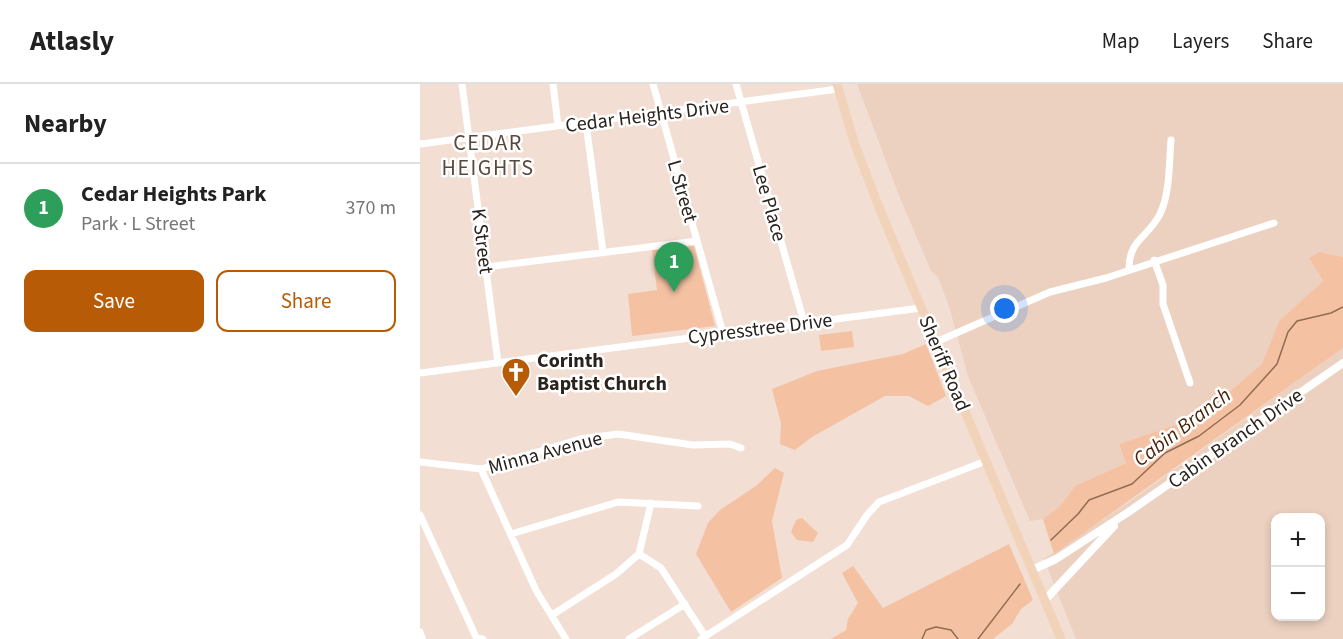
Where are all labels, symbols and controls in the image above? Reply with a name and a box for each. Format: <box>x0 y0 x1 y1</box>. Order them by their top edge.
text: Atlasly <box>30 21 114 61</box>
text: Map <box>1102 26 1139 56</box>
text: Layers <box>1172 26 1229 56</box>
text: Share <box>1262 26 1313 56</box>
street label: Cedar Heights Drive <box>564 92 731 140</box>
text: Nearby <box>24 105 107 142</box>
district label: CEDAR HEIGHTS <box>442 127 534 184</box>
street label: L Street <box>660 157 704 226</box>
street label: Lee Place <box>745 162 793 245</box>
text: Cedar Heights Park <box>81 178 266 210</box>
text: 1 <box>38 194 49 222</box>
text: 370 m <box>346 194 396 222</box>
street label: K Street <box>464 207 500 276</box>
text: Park · L Street <box>81 210 195 238</box>
pin: 1 <box>654 242 694 292</box>
button: Save <box>24 270 204 332</box>
button: Share <box>216 270 396 332</box>
your location <box>990 294 1019 323</box>
street label: Cypresstree Drive <box>686 306 834 352</box>
street label: Sheriff Road <box>911 311 977 416</box>
place label: Corinth Baptist Church <box>537 347 667 398</box>
church icon: Corinth Baptist Church <box>500 356 532 398</box>
water label: Cabin Branch <box>1127 380 1237 474</box>
street label: Cabin Branch Drive <box>1162 382 1309 496</box>
street label: Minna Avenue <box>485 424 605 482</box>
map controls <box>1271 513 1325 621</box>
button: + <box>1271 513 1325 567</box>
button: − <box>1271 567 1325 621</box>

